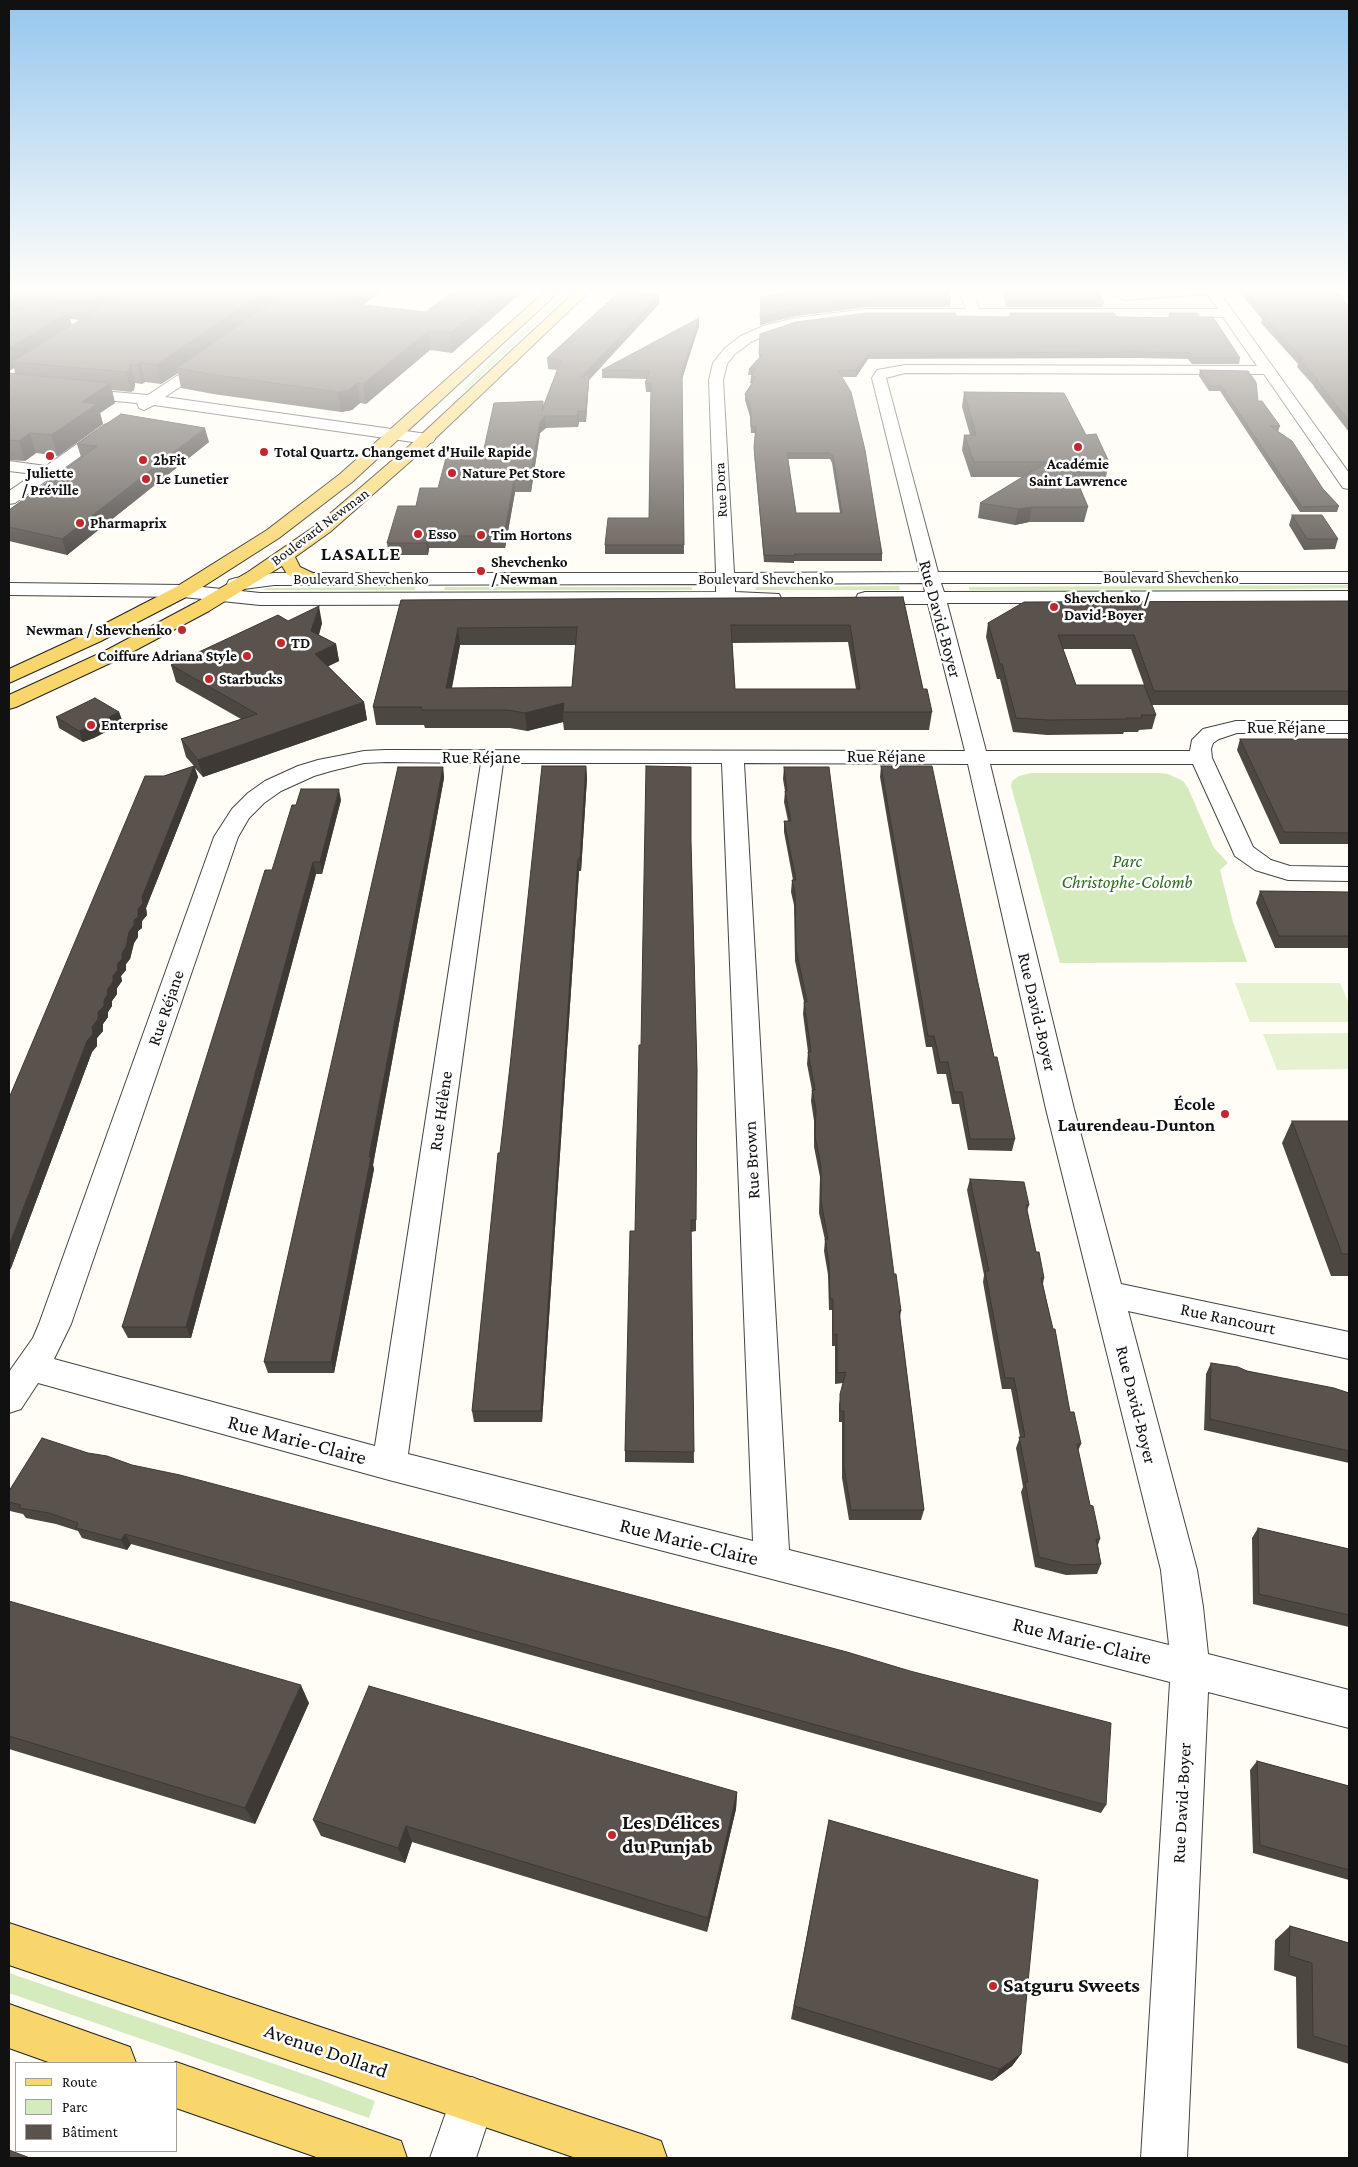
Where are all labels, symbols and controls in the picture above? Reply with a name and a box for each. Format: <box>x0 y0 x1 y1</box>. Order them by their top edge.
marker: Académie Saint Lawrence <box>1072 441 1084 453</box>
place label: Total Quartz. Changemet d'Huile Rapide <box>274 443 531 461</box>
marker: Total Quartz. Changemet d'Huile Rapide <box>258 446 270 458</box>
marker: Juliette / Préville <box>44 450 56 462</box>
place label: 2bFit <box>153 451 186 469</box>
marker: 2bFit <box>137 454 149 466</box>
place label: Académie Saint Lawrence <box>1029 455 1127 490</box>
street label: Rue Dora <box>711 462 731 518</box>
place label: Juliette / Préville <box>21 464 79 499</box>
place label: Nature Pet Store <box>462 464 565 482</box>
marker: Nature Pet Store <box>446 467 458 479</box>
place label: Le Lunetier <box>156 470 229 488</box>
marker: Le Lunetier <box>140 473 152 485</box>
street label: Boulevard Newman <box>267 484 373 570</box>
place label: Pharmaprix <box>90 514 166 532</box>
marker: Pharmaprix <box>74 517 86 529</box>
place label: Esso <box>428 525 457 543</box>
place label: Tim Hortons <box>491 526 572 544</box>
marker: Esso <box>412 528 424 540</box>
marker: Tim Hortons <box>475 529 487 541</box>
district label: LASALLE <box>320 543 402 565</box>
place label: Shevchenko / Newman <box>491 553 568 588</box>
street label: Rue David-Boyer <box>914 558 966 680</box>
marker: Shevchenko / Newman <box>475 565 487 577</box>
street label: Boulevard Shevchenko <box>1103 569 1239 587</box>
street label: Boulevard Shevchenko <box>293 570 429 588</box>
street label: Boulevard Shevchenko <box>698 570 834 588</box>
place label: Shevchenko / David-Boyer <box>1064 589 1150 624</box>
marker: Shevchenko / David-Boyer <box>1048 601 1060 613</box>
place label: Newman / Shevchenko <box>26 621 172 639</box>
marker: Newman / Shevchenko <box>176 624 188 636</box>
place label: TD <box>291 634 310 652</box>
marker: TD <box>275 637 287 649</box>
place label: Coiffure Adriana Style <box>97 647 237 665</box>
marker: Coiffure Adriana Style <box>241 650 253 662</box>
place label: Starbucks <box>219 670 283 688</box>
marker: Starbucks <box>203 673 215 685</box>
place label: Enterprise <box>101 716 168 734</box>
street label: Rue Réjane <box>1247 716 1325 738</box>
marker: Enterprise <box>85 719 97 731</box>
street label: Rue Réjane <box>847 745 925 767</box>
street label: Rue Réjane <box>442 746 520 768</box>
park label: Parc Christophe-Colomb <box>1061 850 1193 892</box>
street label: Rue David-Boyer <box>1013 951 1061 1073</box>
street label: Rue Réjane <box>143 967 189 1049</box>
street label: Rue Hélène <box>425 1070 457 1152</box>
place label: École Laurendeau-Dunton <box>1058 1093 1215 1136</box>
marker: École Laurendeau-Dunton <box>1219 1108 1231 1120</box>
street label: Rue Brown <box>739 1120 765 1200</box>
street label: Rue Rancourt <box>1178 1298 1278 1340</box>
street label: Rue David-Boyer <box>1111 1344 1161 1466</box>
street label: Rue Marie-Claire <box>225 1409 369 1471</box>
street label: Rue Marie-Claire <box>617 1513 761 1571</box>
street label: Rue Marie-Claire <box>1010 1612 1154 1670</box>
street label: Rue David-Boyer <box>1168 1742 1196 1864</box>
place label: Les Délices du Punjab <box>622 1810 720 1860</box>
marker: Les Délices du Punjab <box>606 1829 618 1841</box>
place label: Satguru Sweets <box>1003 1973 1140 1999</box>
marker: Satguru Sweets <box>987 1980 999 1992</box>
street label: Avenue Dollard <box>261 2018 391 2084</box>
legend <box>15 2062 178 2152</box>
text: Route <box>62 2074 97 2090</box>
text: Parc <box>62 2099 88 2115</box>
text: Bâtiment <box>62 2124 118 2140</box>

